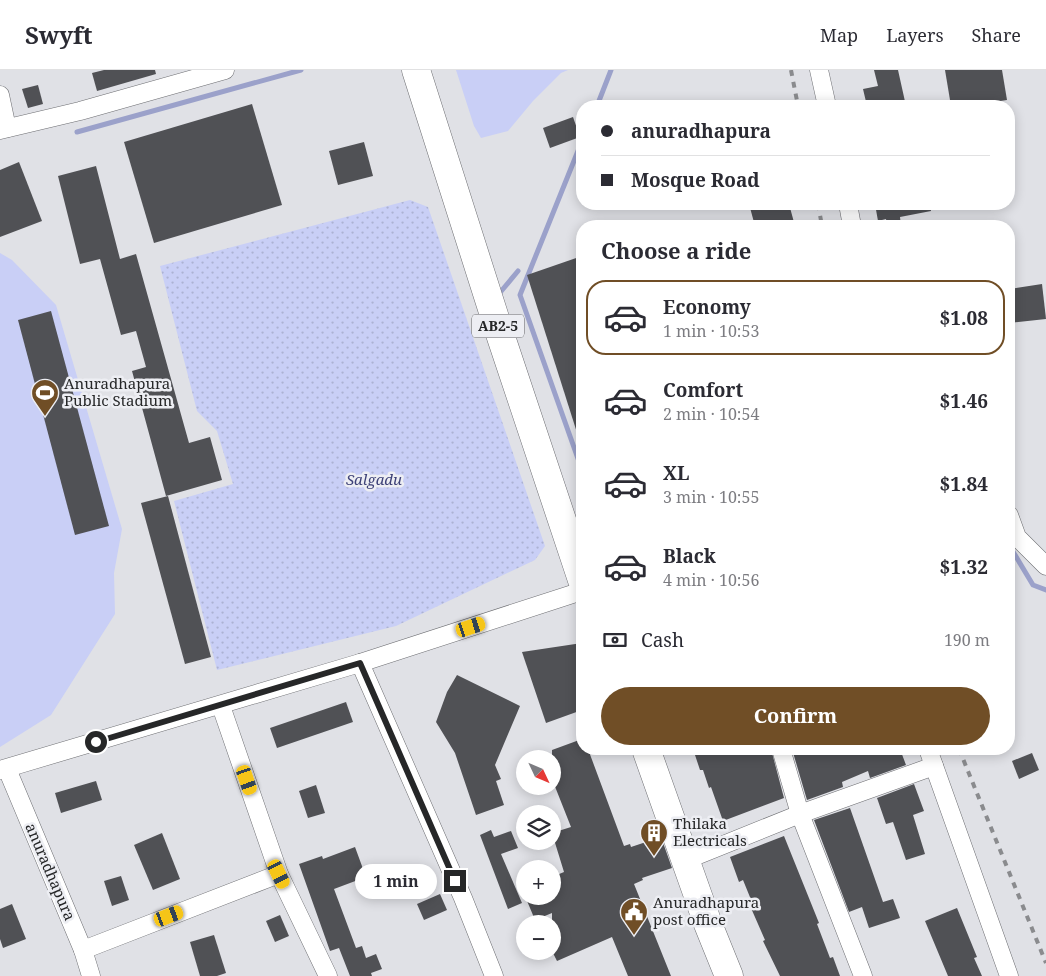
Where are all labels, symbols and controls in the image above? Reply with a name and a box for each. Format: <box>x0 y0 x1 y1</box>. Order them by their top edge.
text: Swyft <box>25 18 93 51</box>
text: Map <box>820 23 858 47</box>
text: Layers <box>886 23 944 47</box>
text: Share <box>972 23 1021 47</box>
text: anuradhapura <box>631 118 771 144</box>
text: Mosque Road <box>631 167 760 193</box>
text: Choose a ride <box>601 235 751 265</box>
text: Economy <box>663 294 751 320</box>
icon: car <box>603 295 648 340</box>
text: $1.08 <box>939 305 988 331</box>
road number: AB2-5 <box>472 315 524 338</box>
text: 1 min · 10:53 <box>663 320 759 342</box>
place label: Anuradhapura Public Stadium <box>64 373 172 410</box>
text: Comfort <box>663 377 743 403</box>
sports icon: Anuradhapura Public Stadium <box>30 378 60 417</box>
icon: car <box>603 378 648 423</box>
text: $1.46 <box>939 388 988 414</box>
text: 2 min · 10:54 <box>663 403 759 425</box>
text: XL <box>663 460 689 486</box>
icon: car <box>603 461 648 506</box>
park label: Salgadu <box>346 469 402 489</box>
text: $1.84 <box>939 471 988 497</box>
text: 3 min · 10:55 <box>663 486 759 508</box>
text: Black <box>663 543 716 569</box>
icon: car <box>603 544 648 589</box>
text: $1.32 <box>939 554 988 580</box>
text: 4 min · 10:56 <box>663 569 759 591</box>
car <box>454 615 487 639</box>
icon: cash <box>601 626 629 654</box>
text: Cash <box>641 627 684 653</box>
text: 190 m <box>944 629 990 651</box>
button: Confirm <box>601 687 990 745</box>
route start <box>85 731 107 753</box>
north arrow <box>516 750 561 795</box>
map controls <box>516 750 561 960</box>
car <box>235 763 258 797</box>
button: layers <box>516 805 561 850</box>
place label: Thilaka Electricals <box>673 813 747 850</box>
building icon: Thilaka Electricals <box>639 818 669 857</box>
street label: anuradhapura <box>21 820 80 923</box>
car <box>265 857 292 891</box>
button: + <box>516 860 561 905</box>
callout: 1 min <box>355 864 438 898</box>
text: 1 min <box>373 870 419 892</box>
route end <box>444 870 466 892</box>
place label: Anuradhapura post office <box>653 892 759 929</box>
public building icon: Anuradhapura post office <box>619 897 649 936</box>
car <box>152 904 185 928</box>
button: − <box>516 915 561 960</box>

